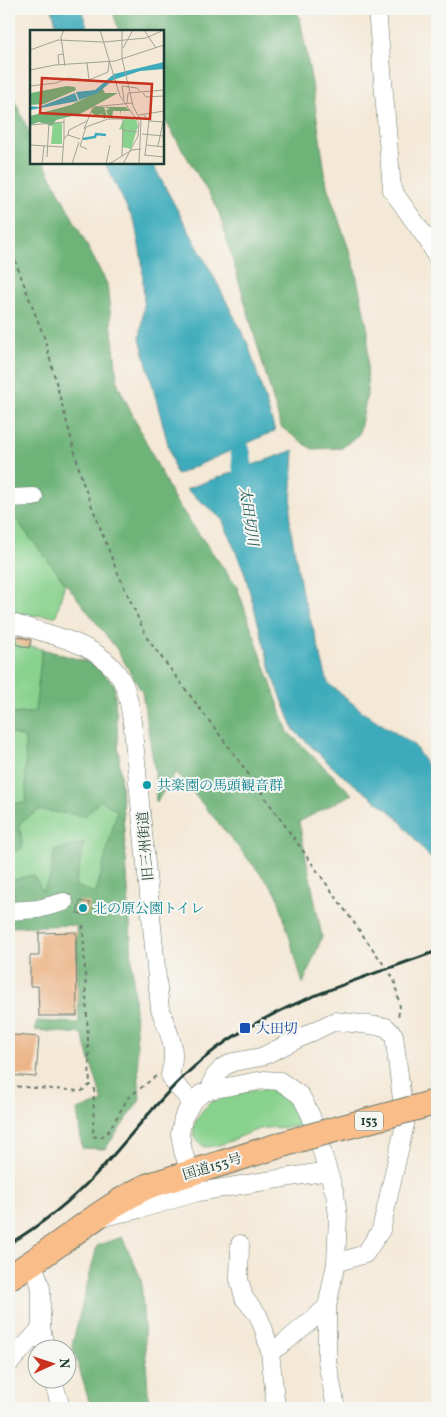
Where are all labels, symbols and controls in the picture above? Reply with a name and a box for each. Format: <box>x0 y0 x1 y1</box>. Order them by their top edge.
inset map <box>30 30 164 164</box>
water label: 太田切川 <box>233 485 262 549</box>
place label: 共楽園の馬頭観音群 <box>157 777 283 796</box>
marker: 共楽園の馬頭観音群 <box>141 779 153 791</box>
street label: 旧三州街道 <box>134 810 159 882</box>
place label: 北の原公園トイレ <box>93 900 204 919</box>
marker: 北の原公園トイレ <box>77 902 89 914</box>
place label: 大田切 <box>256 1020 298 1039</box>
marker: 大田切 <box>238 1021 252 1035</box>
road number: 153 <box>355 1112 383 1130</box>
street label: 国道153号 <box>180 1149 245 1185</box>
north arrow <box>28 1340 78 1390</box>
text: N <box>54 1358 73 1369</box>

